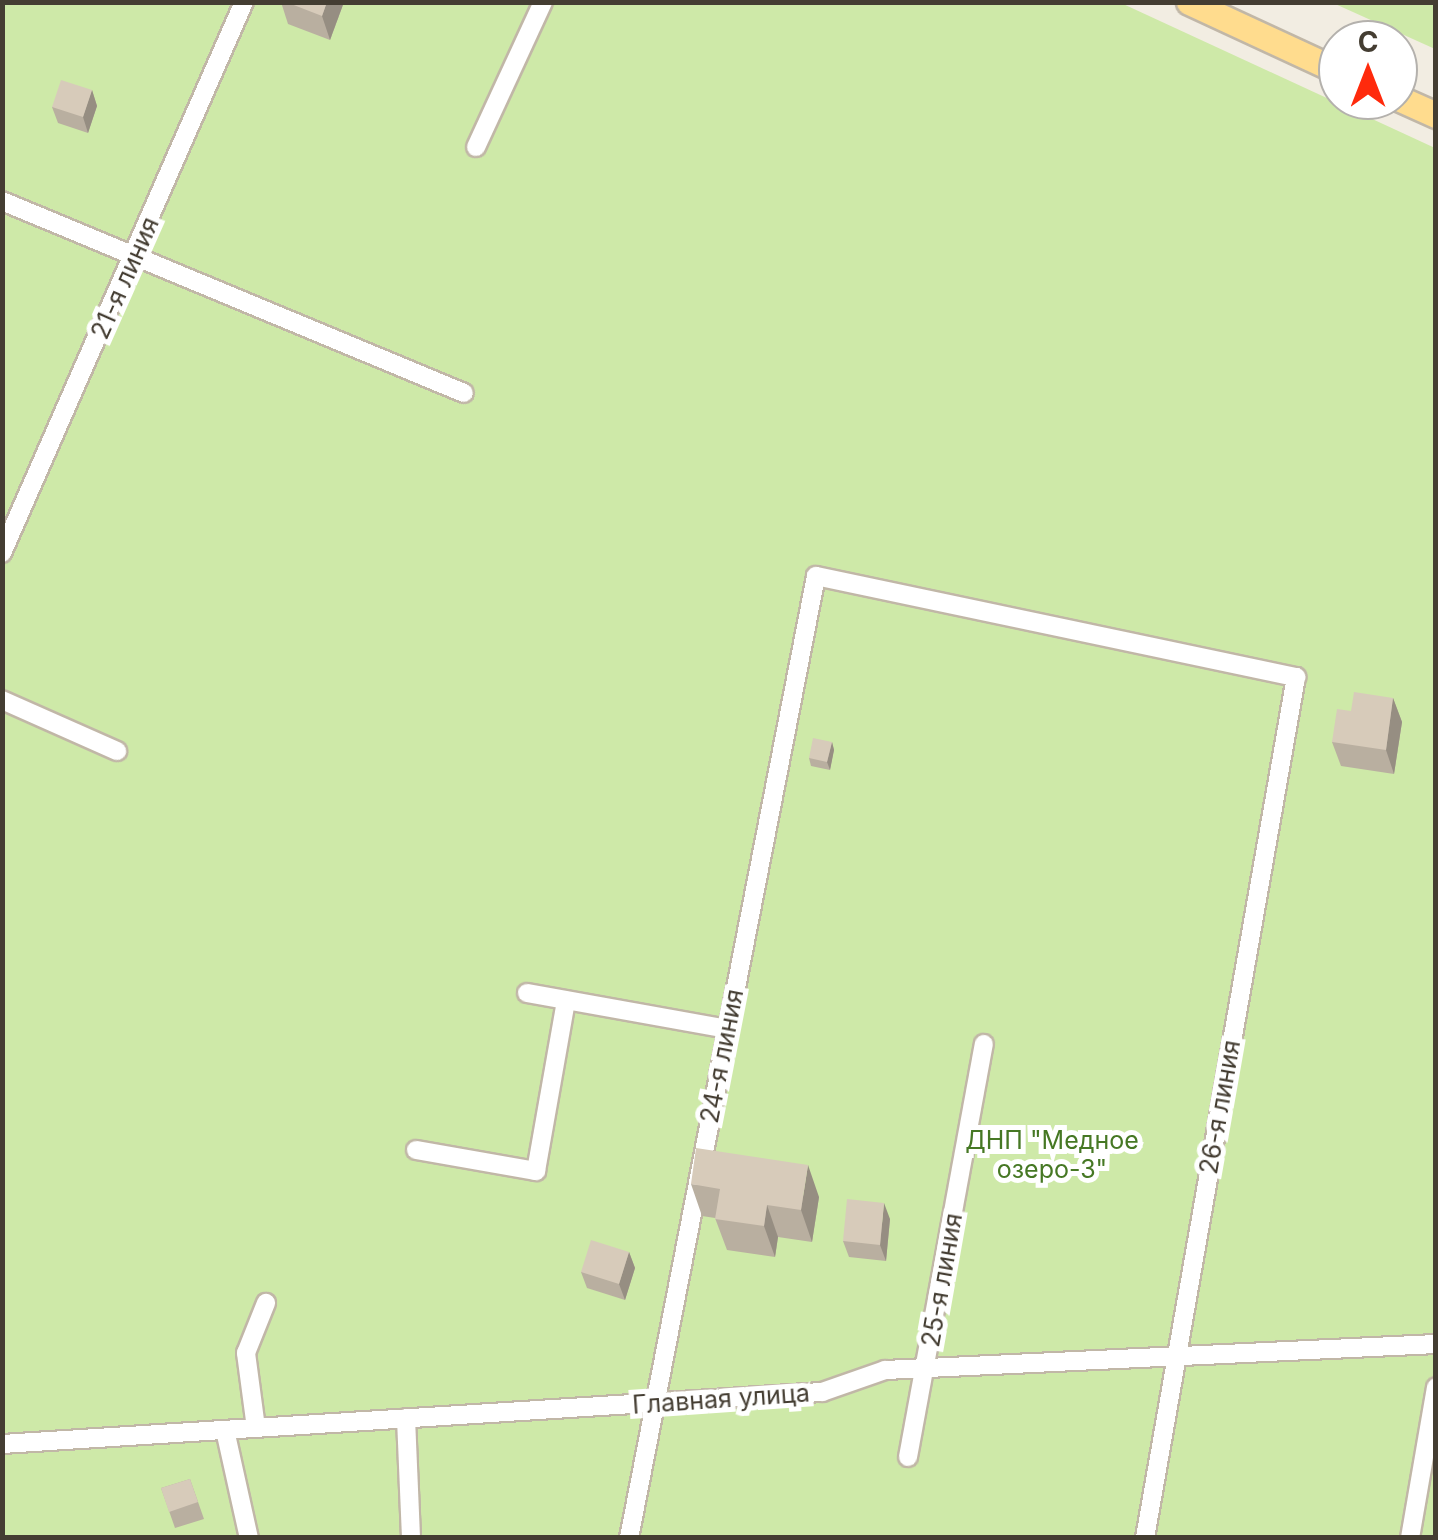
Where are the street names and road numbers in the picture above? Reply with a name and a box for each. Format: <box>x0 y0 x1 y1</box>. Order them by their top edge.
street label: 21-я линия <box>85 212 165 344</box>
street label: 24-я линия <box>694 986 750 1126</box>
street label: 26-я линия <box>1193 1038 1247 1176</box>
street label: 25-я линия <box>915 1211 969 1349</box>
street label: Главная улица <box>631 1378 811 1420</box>

